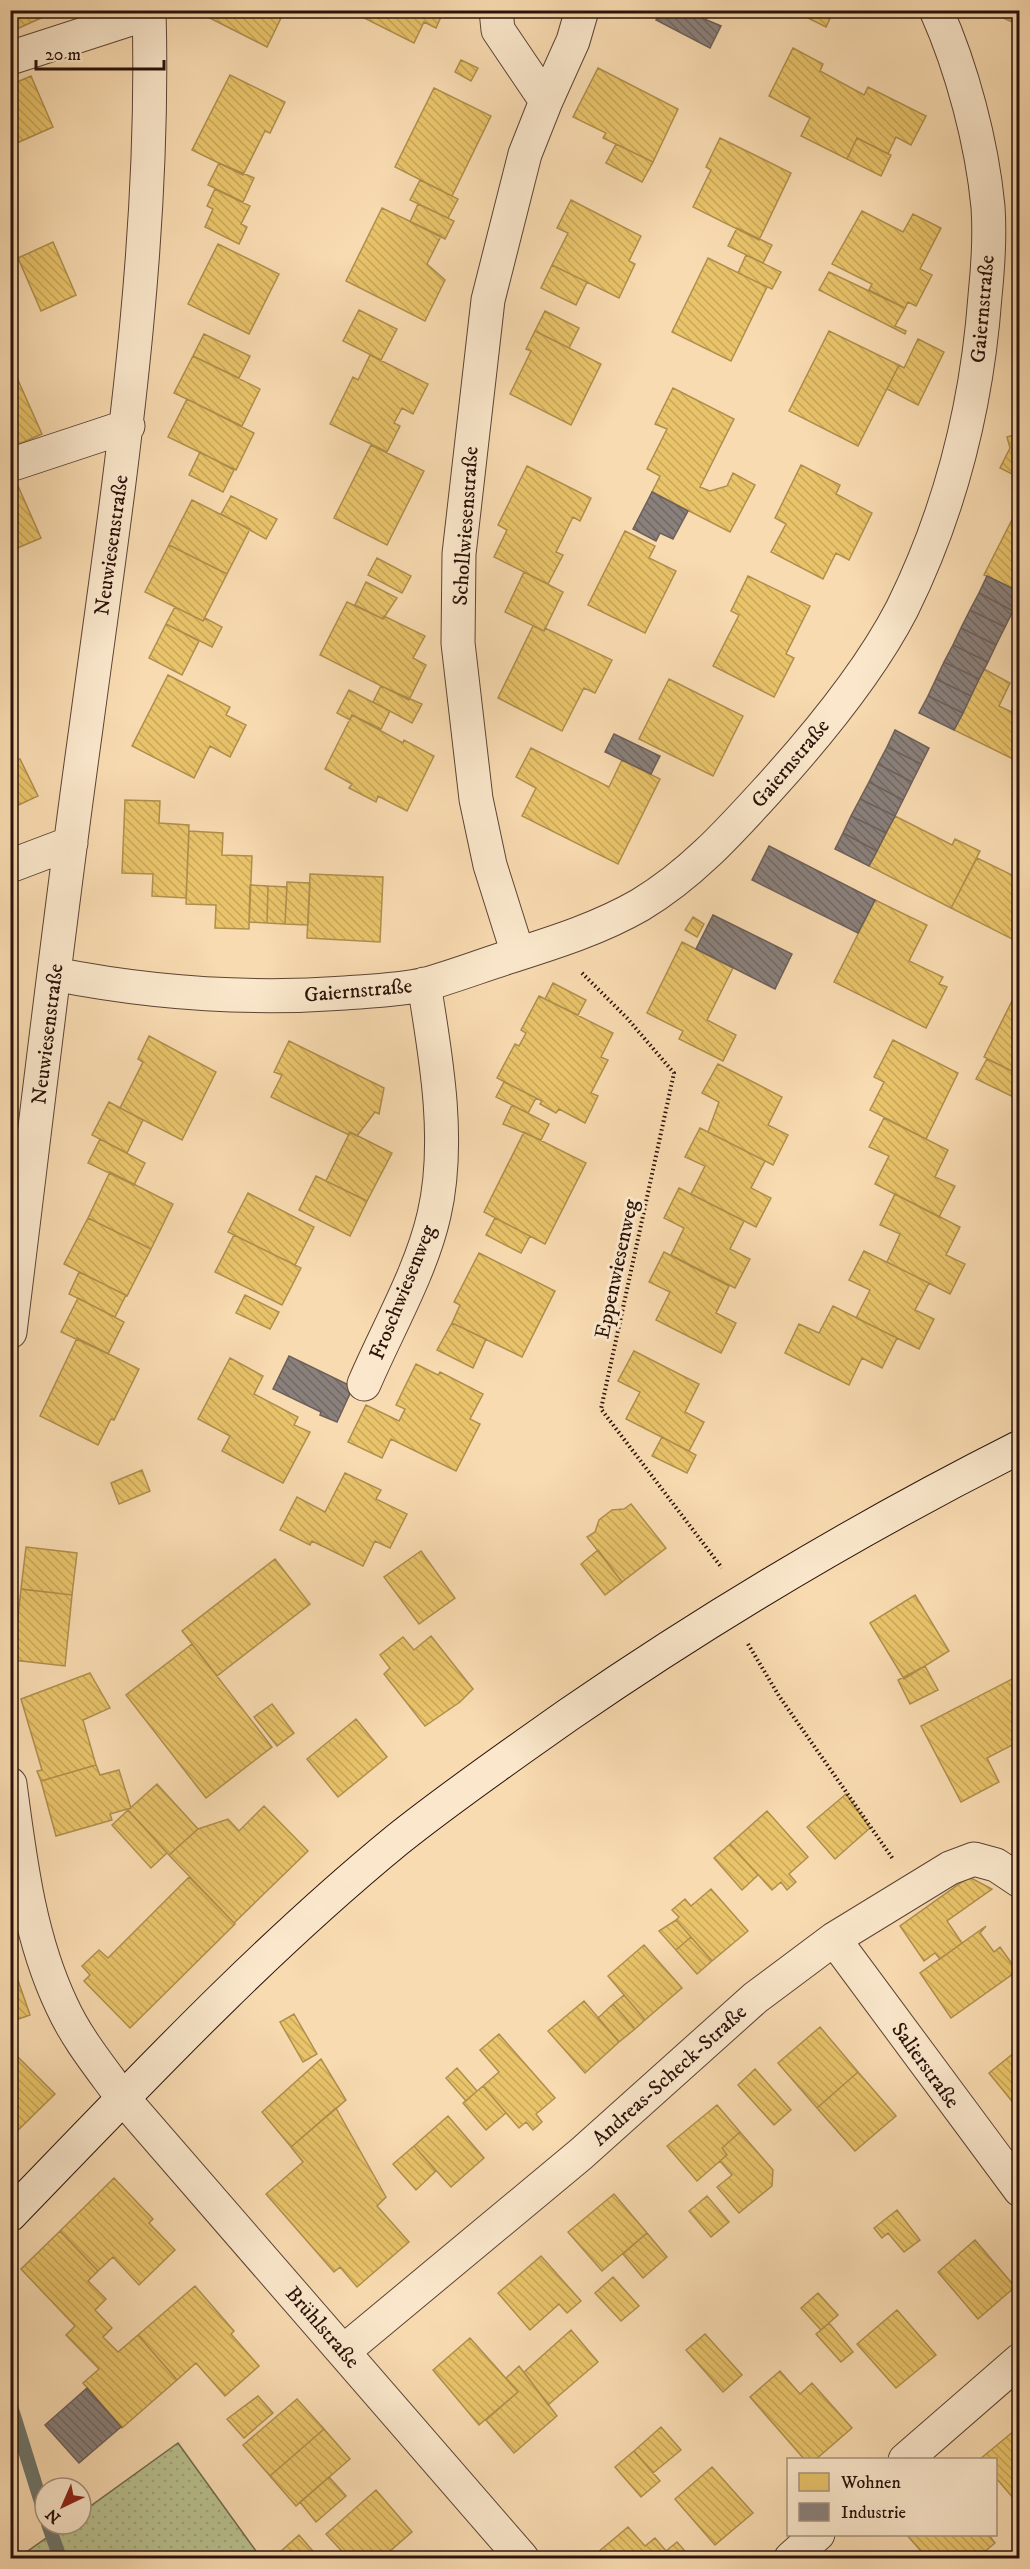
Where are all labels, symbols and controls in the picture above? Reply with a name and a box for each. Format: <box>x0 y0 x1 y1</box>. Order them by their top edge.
scale bar <box>36 33 164 71</box>
text: 20 m <box>45 44 81 66</box>
street label: Gaiernstraße <box>965 254 1001 364</box>
street label: Schollwiesenstraße <box>447 445 485 607</box>
street label: Neuwiesenstraße <box>89 473 135 617</box>
street label: Gaiernstraße <box>746 714 836 814</box>
street label: Neuwiesenstraße <box>26 962 70 1106</box>
street label: Gaiernstraße <box>303 973 413 1009</box>
street label: Eppenwiesenweg <box>590 1196 645 1341</box>
street label: Froschwiesenweg <box>364 1220 442 1364</box>
street label: Andreas-Scheck-Straße <box>587 1999 753 2152</box>
street label: Salierstraße <box>885 2017 965 2114</box>
street label: Brühlstraße <box>280 2281 365 2374</box>
legend <box>787 2458 997 2536</box>
text: Wohnen <box>840 2472 902 2494</box>
north arrow <box>33 2476 93 2536</box>
text: Industrie <box>841 2502 906 2524</box>
text: N <box>42 2504 65 2528</box>

